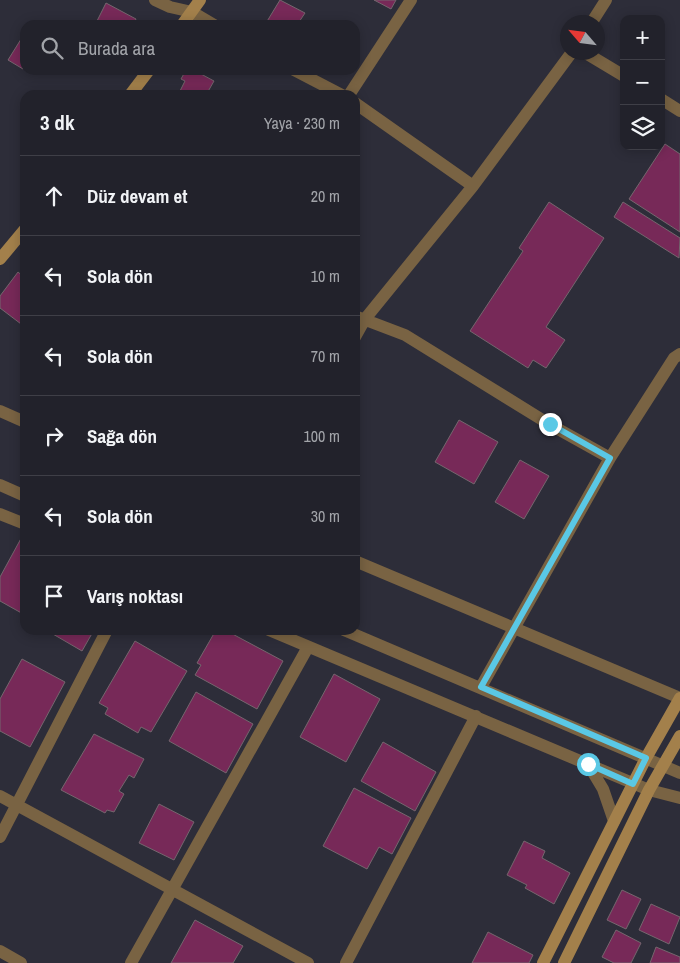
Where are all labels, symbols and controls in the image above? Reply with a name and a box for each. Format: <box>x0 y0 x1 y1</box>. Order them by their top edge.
north arrow <box>560 15 605 60</box>
map controls <box>620 15 665 150</box>
button: + <box>620 15 665 60</box>
search box <box>20 20 360 75</box>
icon: search <box>38 34 66 62</box>
text: Burada ara <box>78 35 155 61</box>
button: − <box>620 60 665 105</box>
button: layers <box>620 105 665 150</box>
text: 3 dk <box>40 108 74 137</box>
text: Yaya · 230 m <box>264 112 340 134</box>
icon: ahead <box>40 182 68 210</box>
text: Düz devam et <box>87 183 187 209</box>
text: 20 m <box>311 185 340 207</box>
icon: left <box>40 262 68 290</box>
text: Sola dön <box>87 263 153 289</box>
text: 10 m <box>311 265 340 287</box>
icon: left <box>40 342 68 370</box>
text: Sola dön <box>87 343 153 369</box>
text: 70 m <box>311 345 340 367</box>
route end <box>539 413 562 436</box>
icon: right <box>40 422 68 450</box>
text: Sağa dön <box>87 423 157 449</box>
text: 100 m <box>304 425 340 447</box>
icon: left <box>40 502 68 530</box>
text: Sola dön <box>87 503 153 529</box>
text: 30 m <box>311 505 340 527</box>
icon: arrive <box>40 582 68 610</box>
text: Varış noktası <box>87 583 183 609</box>
route start <box>577 753 600 776</box>

